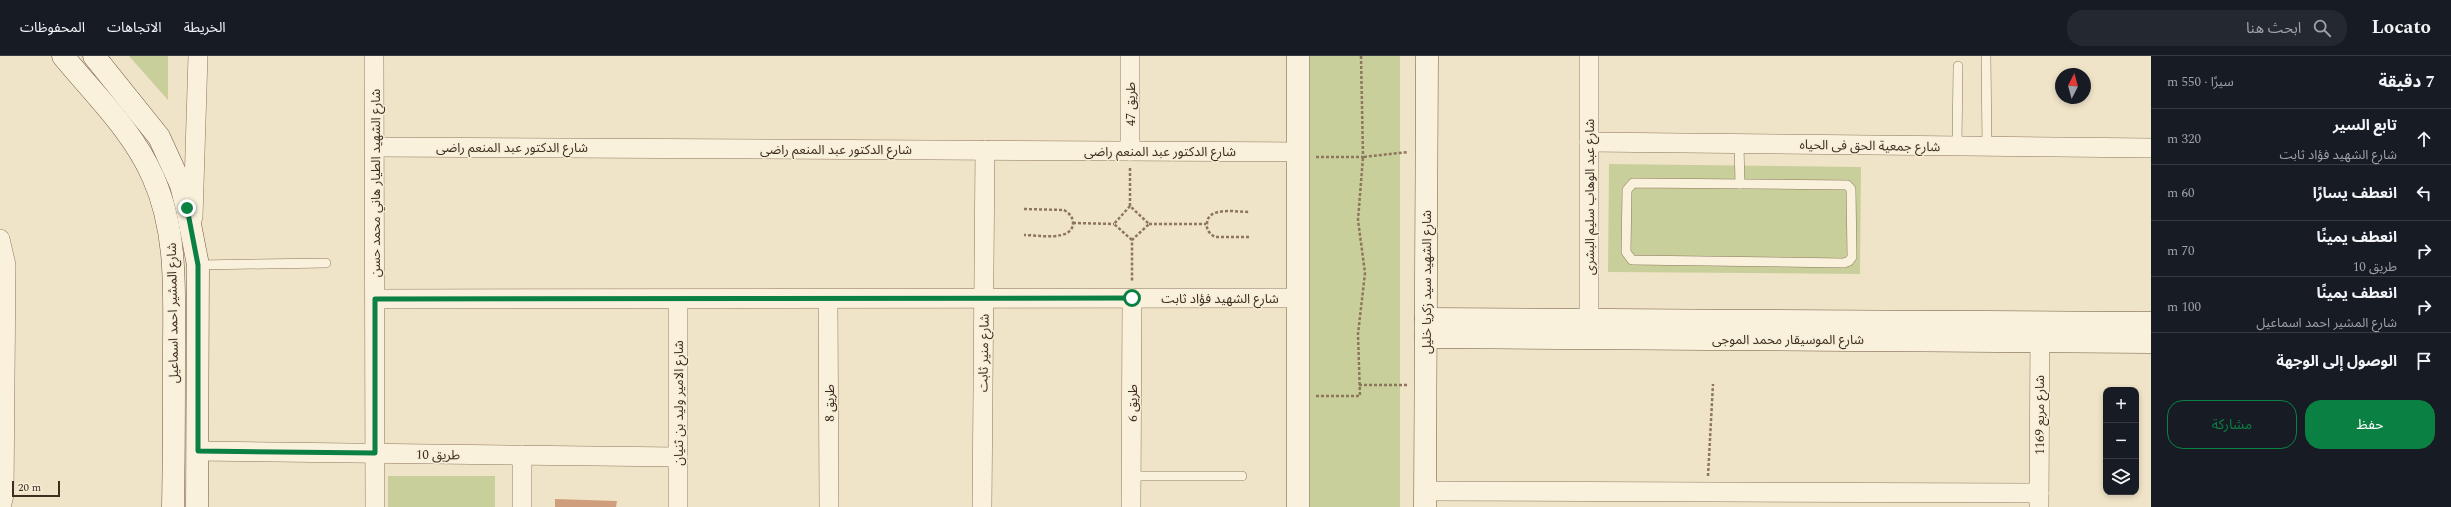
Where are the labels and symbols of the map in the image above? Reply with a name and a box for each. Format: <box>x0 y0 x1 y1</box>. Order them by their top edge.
north arrow <box>2055 68 2091 104</box>
street label: طريق 47 <box>1121 82 1141 126</box>
street label: شارع الشهيد الطيار هاني محمد حسن <box>366 89 386 277</box>
street label: شارع عبد الوهاب سليم البشرى <box>1580 119 1600 275</box>
street label: شارع جمعية الحق فى الحياه <box>1799 135 1941 157</box>
street label: شارع الدكتور عبد المنعم راضى <box>436 138 588 158</box>
street label: شارع الدكتور عبد المنعم راضى <box>760 140 912 160</box>
street label: شارع الدكتور عبد المنعم راضى <box>1084 142 1236 162</box>
route end <box>178 199 196 217</box>
street label: شارع الشهيد سيد زكريا خليل <box>1417 210 1437 354</box>
street label: شارع المشير احمد اسماعيل <box>162 242 184 384</box>
route start <box>1123 289 1141 307</box>
street label: شارع الشهيد فؤاد ثابت <box>1161 289 1279 309</box>
street label: شارع منير ثابت <box>973 314 995 392</box>
street label: شارع الموسيقار محمد الموجى <box>1712 330 1864 350</box>
street label: شارع الامير وليد بن ثنيان <box>669 340 689 466</box>
street label: شارع مربع 1169 <box>2030 375 2050 455</box>
street label: طريق 8 <box>820 384 840 422</box>
street label: طريق 6 <box>1123 384 1143 422</box>
street label: طريق 10 <box>416 445 460 465</box>
scale bar <box>12 479 60 498</box>

